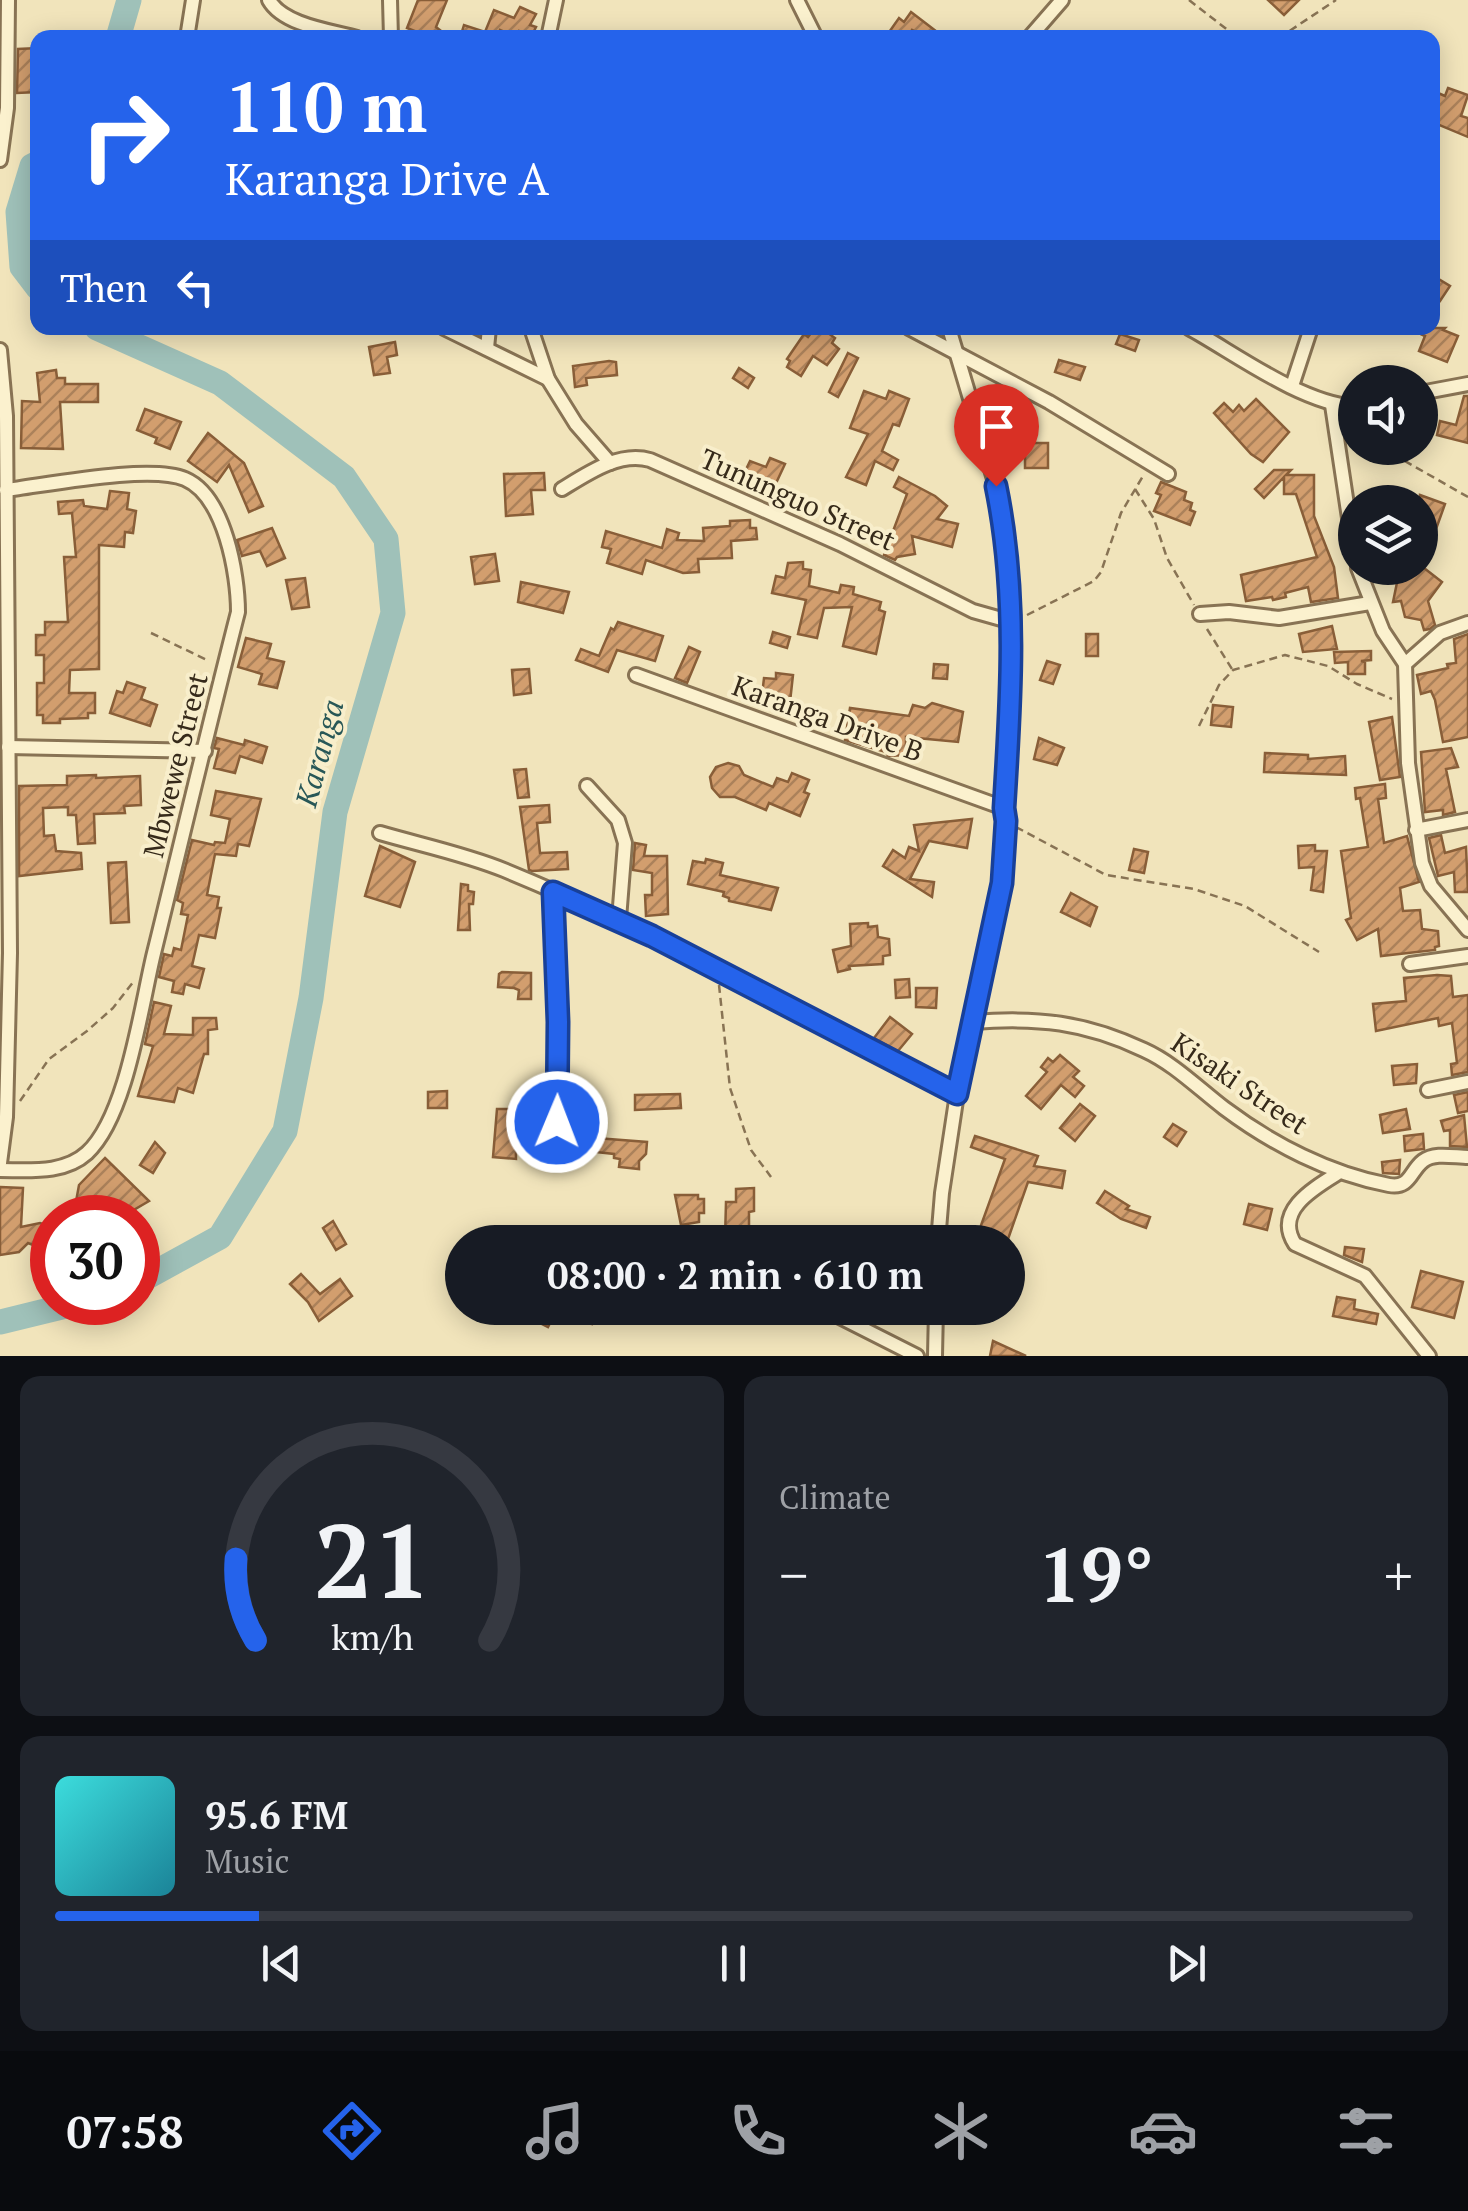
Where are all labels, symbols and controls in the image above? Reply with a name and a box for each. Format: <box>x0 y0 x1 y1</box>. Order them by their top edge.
text: 110 m <box>225 59 427 152</box>
icon: right <box>60 70 190 200</box>
text: Karanga Drive A <box>225 148 549 208</box>
icon: left <box>168 260 223 315</box>
text: Then <box>60 263 148 313</box>
map controls <box>1338 365 1438 585</box>
button: sound <box>1338 365 1438 465</box>
pin <box>954 384 1039 487</box>
icon: arrive <box>969 399 1024 454</box>
street label: Tununguo Street <box>695 439 902 559</box>
button: layers <box>1338 485 1438 585</box>
street label: Karanga Drive B <box>728 666 928 770</box>
street label: Mbwewe Street <box>134 668 216 861</box>
water label: Karanga <box>285 695 352 812</box>
street label: Kisaki Street <box>1165 1024 1316 1143</box>
position arrow <box>505 1070 609 1174</box>
speed limit sign: 30 <box>30 1195 160 1325</box>
text: 08:00 · 2 min · 610 m <box>547 1250 923 1300</box>
text: Climate <box>779 1476 891 1518</box>
text: 21 <box>313 1490 431 1628</box>
text: 19° <box>1038 1524 1154 1623</box>
text: − <box>779 1538 808 1611</box>
text: + <box>1384 1538 1413 1611</box>
text: km/h <box>331 1613 413 1660</box>
text: 95.6 FM <box>205 1790 348 1840</box>
text: Music <box>205 1840 290 1882</box>
icon: previous <box>254 1936 309 1991</box>
icon: pause <box>706 1936 761 1991</box>
icon: next <box>1159 1936 1214 1991</box>
icon: directions <box>317 2096 387 2166</box>
icon: music <box>520 2096 590 2166</box>
icon: phone <box>723 2096 793 2166</box>
icon: climate <box>926 2096 996 2166</box>
icon: car <box>1128 2096 1198 2166</box>
icon: filters <box>1331 2096 1401 2166</box>
text: 07:58 <box>66 2101 184 2161</box>

